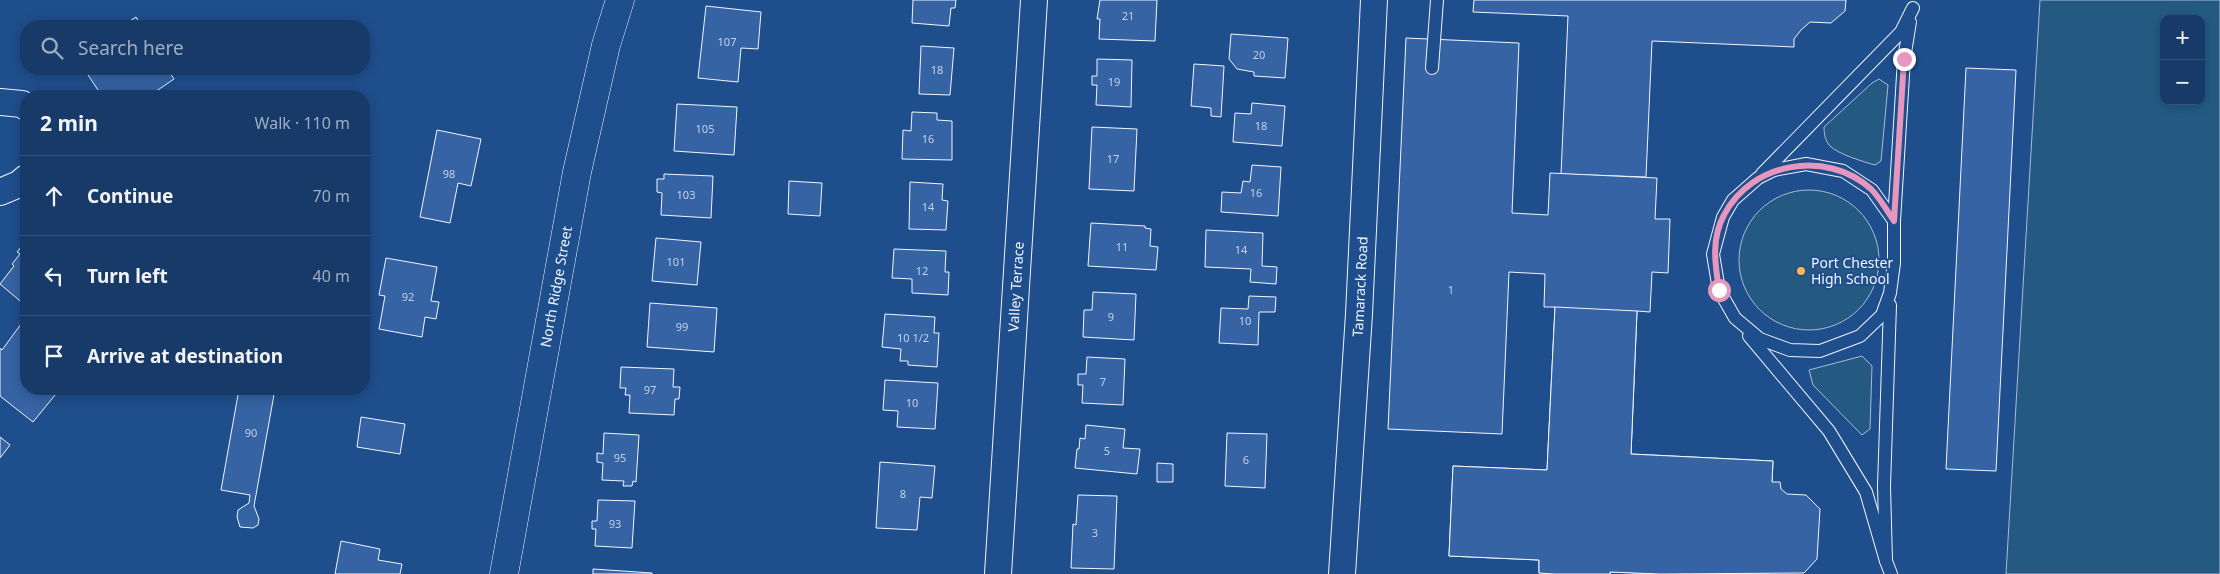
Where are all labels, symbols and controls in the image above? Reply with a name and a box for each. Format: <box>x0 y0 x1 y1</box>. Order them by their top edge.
house number: 21 <box>1122 8 1134 23</box>
map controls <box>2160 15 2205 105</box>
button: + <box>2160 15 2205 60</box>
search box <box>20 20 370 75</box>
icon: search <box>38 34 66 62</box>
house number: 107 <box>718 34 736 49</box>
text: Search here <box>78 35 184 61</box>
house number: 20 <box>1253 47 1265 62</box>
route end <box>1893 48 1916 71</box>
button: − <box>2160 60 2205 105</box>
house number: 18 <box>931 62 943 77</box>
house number: 19 <box>1108 74 1120 89</box>
text: 2 min <box>40 109 98 137</box>
text: Walk · 110 m <box>255 112 350 134</box>
house number: 18 <box>1255 118 1267 133</box>
house number: 105 <box>696 121 714 136</box>
house number: 16 <box>922 131 934 146</box>
house number: 17 <box>1107 151 1119 166</box>
house number: 98 <box>443 166 455 181</box>
icon: ahead <box>40 182 68 210</box>
text: Continue <box>87 183 173 209</box>
text: 70 m <box>313 185 350 207</box>
house number: 16 <box>1250 185 1262 200</box>
house number: 103 <box>677 187 695 202</box>
house number: 14 <box>922 199 935 214</box>
street label: North Ridge Street <box>535 225 576 349</box>
street label: Tamarack Road <box>1348 236 1372 337</box>
house number: 11 <box>1116 239 1128 254</box>
street label: Valley Terrace <box>1003 241 1028 332</box>
house number: 14 <box>1235 242 1248 257</box>
place label: Port Chester High School <box>1811 253 1893 288</box>
house number: 101 <box>667 254 685 269</box>
icon: left <box>40 262 68 290</box>
text: Turn left <box>87 263 168 289</box>
house number: 12 <box>916 263 928 278</box>
text: 40 m <box>313 265 350 287</box>
marker: Port Chester High School <box>1795 265 1807 277</box>
route start <box>1708 279 1731 302</box>
house number: 1 <box>1448 282 1454 297</box>
house number: 92 <box>402 289 414 304</box>
house number: 9 <box>1108 309 1114 324</box>
house number: 10 <box>1239 313 1251 328</box>
house number: 99 <box>676 319 688 334</box>
house number: 10 1/2 <box>897 330 929 345</box>
icon: arrive <box>40 342 68 370</box>
text: Arrive at destination <box>87 343 283 369</box>
house number: 7 <box>1100 374 1106 389</box>
house number: 97 <box>644 382 656 397</box>
house number: 10 <box>906 395 918 410</box>
house number: 90 <box>245 425 257 440</box>
house number: 5 <box>1104 443 1110 458</box>
house number: 95 <box>614 450 626 465</box>
house number: 6 <box>1243 452 1249 467</box>
house number: 8 <box>900 486 906 501</box>
house number: 93 <box>609 516 621 531</box>
house number: 3 <box>1092 525 1098 540</box>

